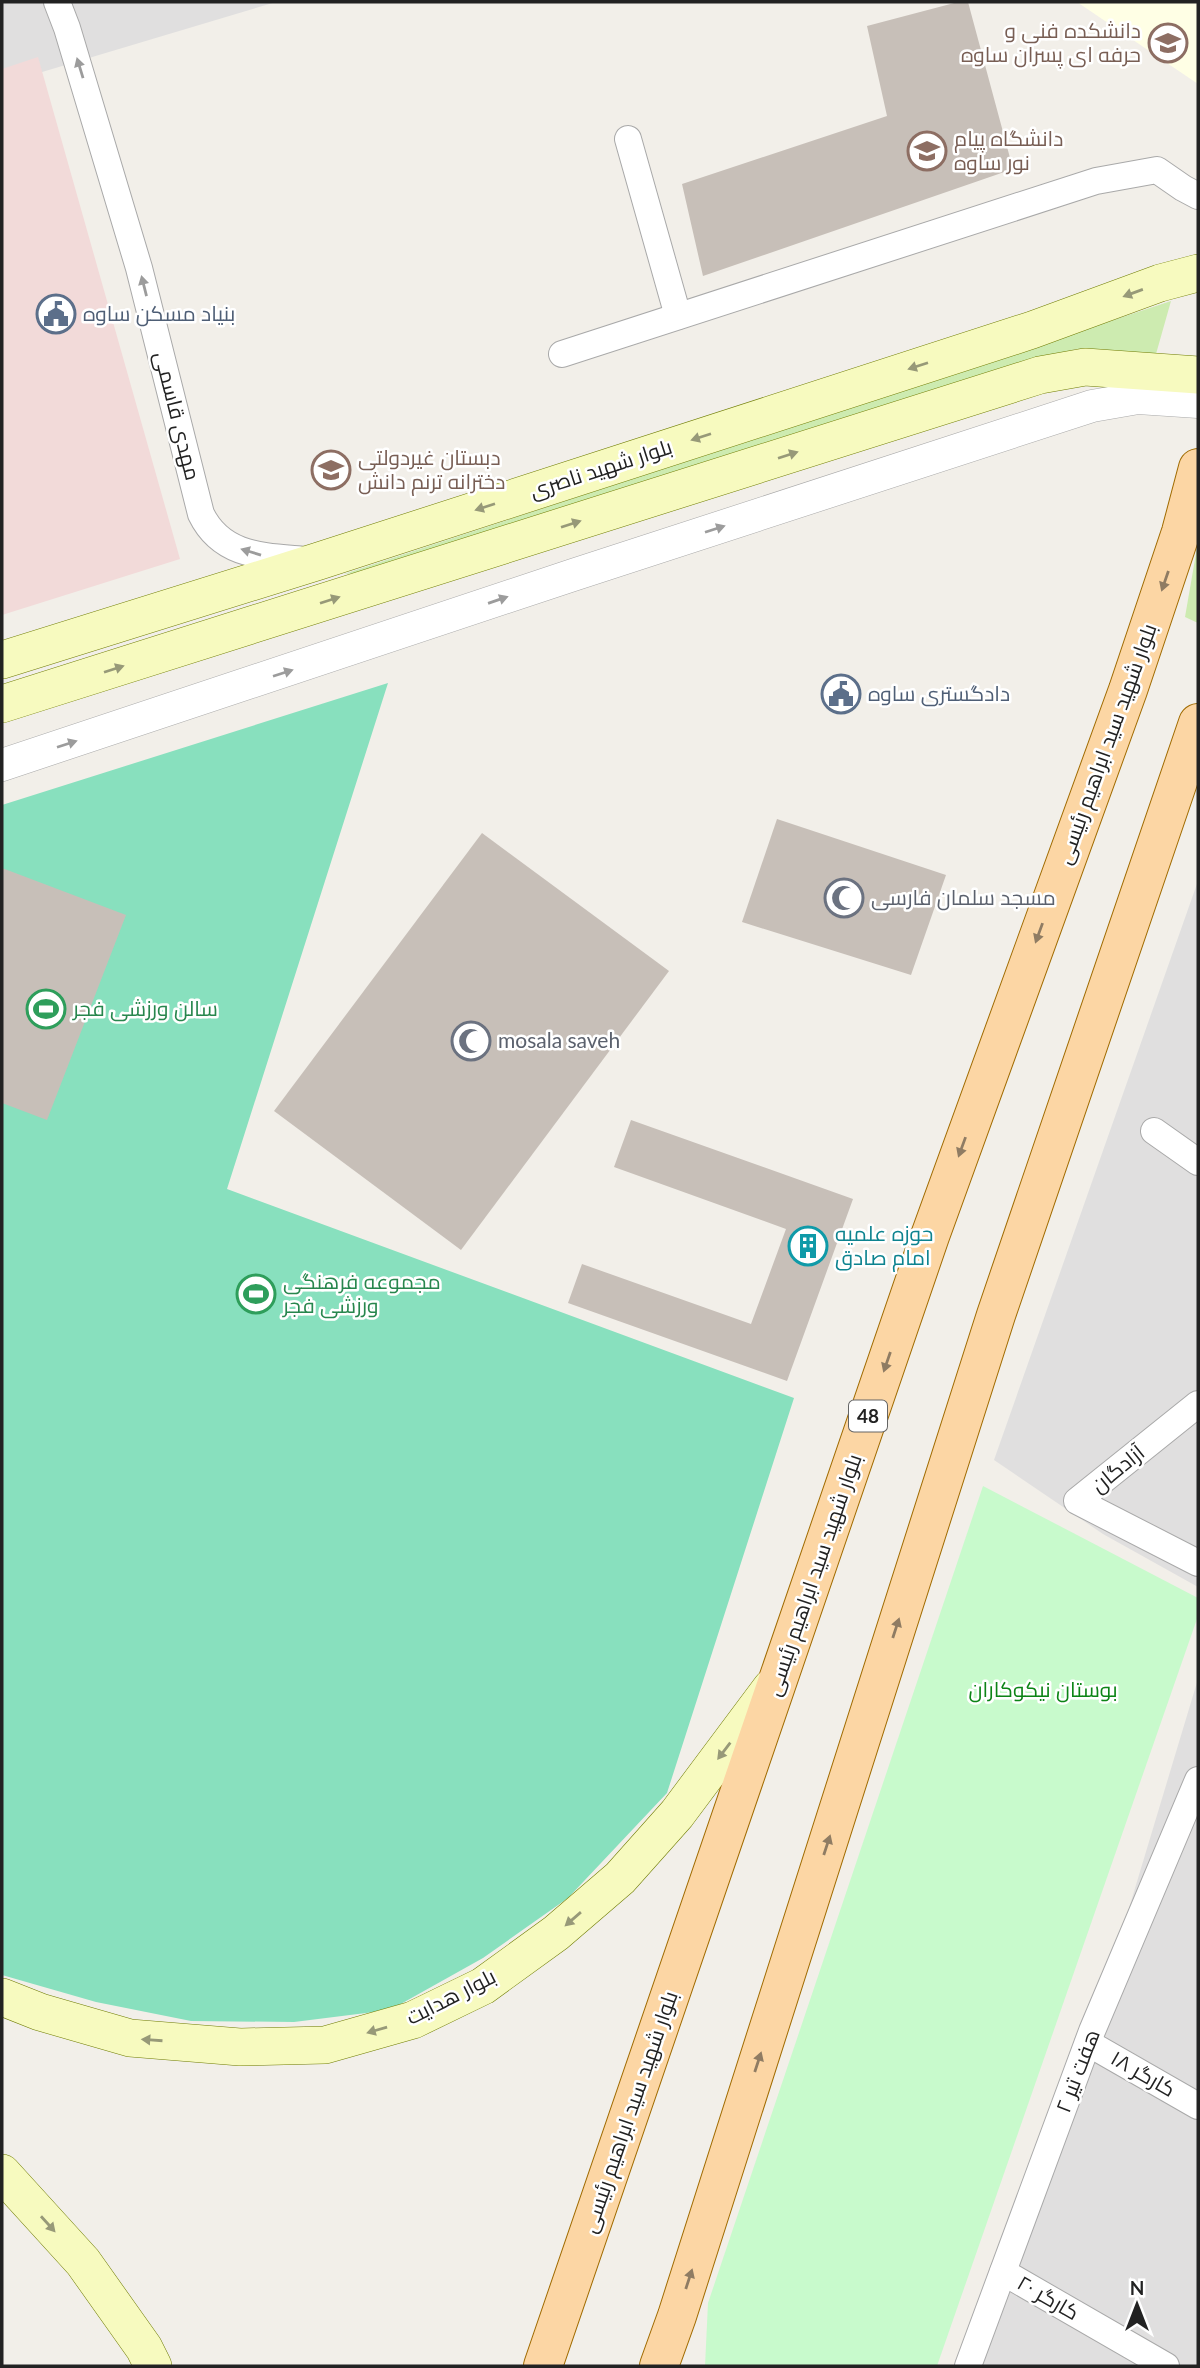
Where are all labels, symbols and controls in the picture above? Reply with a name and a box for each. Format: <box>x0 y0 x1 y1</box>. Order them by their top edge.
place label: دانشکده فنی و حرفه ای پسران ساوه <box>961 17 1141 69</box>
school or university icon: دانشکده فنی و حرفه ای پسران ساوه <box>1147 22 1189 64</box>
one-way arrow <box>74 57 84 78</box>
place label: دانشگاه پیام نور ساوه <box>954 125 1063 175</box>
school or university icon: دانشگاه پیام نور ساوه <box>906 130 948 172</box>
one-way arrow <box>138 275 149 297</box>
one-way arrow <box>1123 288 1144 299</box>
public building icon: بنیاد مسکن ساوه <box>35 293 77 335</box>
place label: بنیاد مسکن ساوه <box>83 300 235 327</box>
street label: مهدی قاسمی <box>148 349 207 483</box>
one-way arrow <box>907 362 928 372</box>
one-way arrow <box>691 432 712 442</box>
street label: بلوار شهید ناصری <box>526 433 675 504</box>
place label: دبستان غیردولتی دخترانه ترنم دانش <box>358 444 505 496</box>
school or university icon: دبستان غیردولتی دخترانه ترنم دانش <box>310 449 352 491</box>
one-way arrow <box>777 450 798 460</box>
one-way arrow <box>474 502 495 513</box>
one-way arrow <box>560 518 581 529</box>
one-way arrow <box>704 524 725 534</box>
one-way arrow <box>241 546 262 556</box>
one-way arrow <box>1159 570 1170 591</box>
one-way arrow <box>320 594 341 605</box>
one-way arrow <box>488 594 509 605</box>
street label: بلوار شهید سید ابراهیم رئیسی <box>1050 620 1164 868</box>
one-way arrow <box>103 663 124 673</box>
one-way arrow <box>272 667 293 677</box>
public building icon: دادگستری ساوه <box>820 673 862 715</box>
place label: دادگستری ساوه <box>868 680 1010 707</box>
one-way arrow <box>56 738 77 749</box>
mosque icon: مسجد سلمان فارسی <box>823 877 865 919</box>
place label: مسجد سلمان فارسی <box>871 884 1056 911</box>
one-way arrow <box>1034 923 1045 944</box>
sports icon: سالن ورزشی فجر <box>25 988 67 1030</box>
place label: سالن ورزشی فجر <box>72 995 218 1022</box>
mosque icon: mosala saveh <box>450 1020 492 1062</box>
place label: mosala saveh <box>498 1027 620 1052</box>
one-way arrow <box>956 1137 967 1158</box>
place label: حوزه علمیه امام صادق <box>835 1220 933 1272</box>
building icon: حوزه علمیه امام صادق <box>787 1225 829 1267</box>
place label: مجموعه فرهنگی ورزشی فجر <box>282 1268 441 1319</box>
sports icon: مجموعه فرهنگی ورزشی فجر <box>235 1273 277 1315</box>
one-way arrow <box>881 1352 892 1373</box>
road number: 48 <box>849 1400 887 1432</box>
street label: آزادگان <box>1085 1439 1150 1498</box>
street label: بلوار شهید سید ابراهیم رئیسی <box>759 1450 869 1700</box>
one-way arrow <box>892 1618 902 1639</box>
park label: بوستان نیکوکاران <box>968 1676 1118 1703</box>
one-way arrow <box>717 1741 732 1759</box>
one-way arrow <box>823 1834 833 1855</box>
one-way arrow <box>564 1911 581 1926</box>
street label: بلوار هدایت <box>401 1962 500 2030</box>
street label: بلوار شهید سید ابراهیم رئیسی <box>575 1987 685 2237</box>
street label: هفت تیر ۲ <box>1049 2025 1105 2116</box>
one-way arrow <box>366 2026 387 2036</box>
one-way arrow <box>140 2034 162 2045</box>
street label: کارگر ۱۸ <box>1107 2044 1180 2102</box>
one-way arrow <box>754 2051 764 2072</box>
one-way arrow <box>40 2215 56 2233</box>
one-way arrow <box>684 2268 695 2289</box>
street label: کارگر ۲۰ <box>1013 2269 1084 2325</box>
north arrow <box>1102 2270 1172 2340</box>
text: N <box>1130 2276 1144 2299</box>

